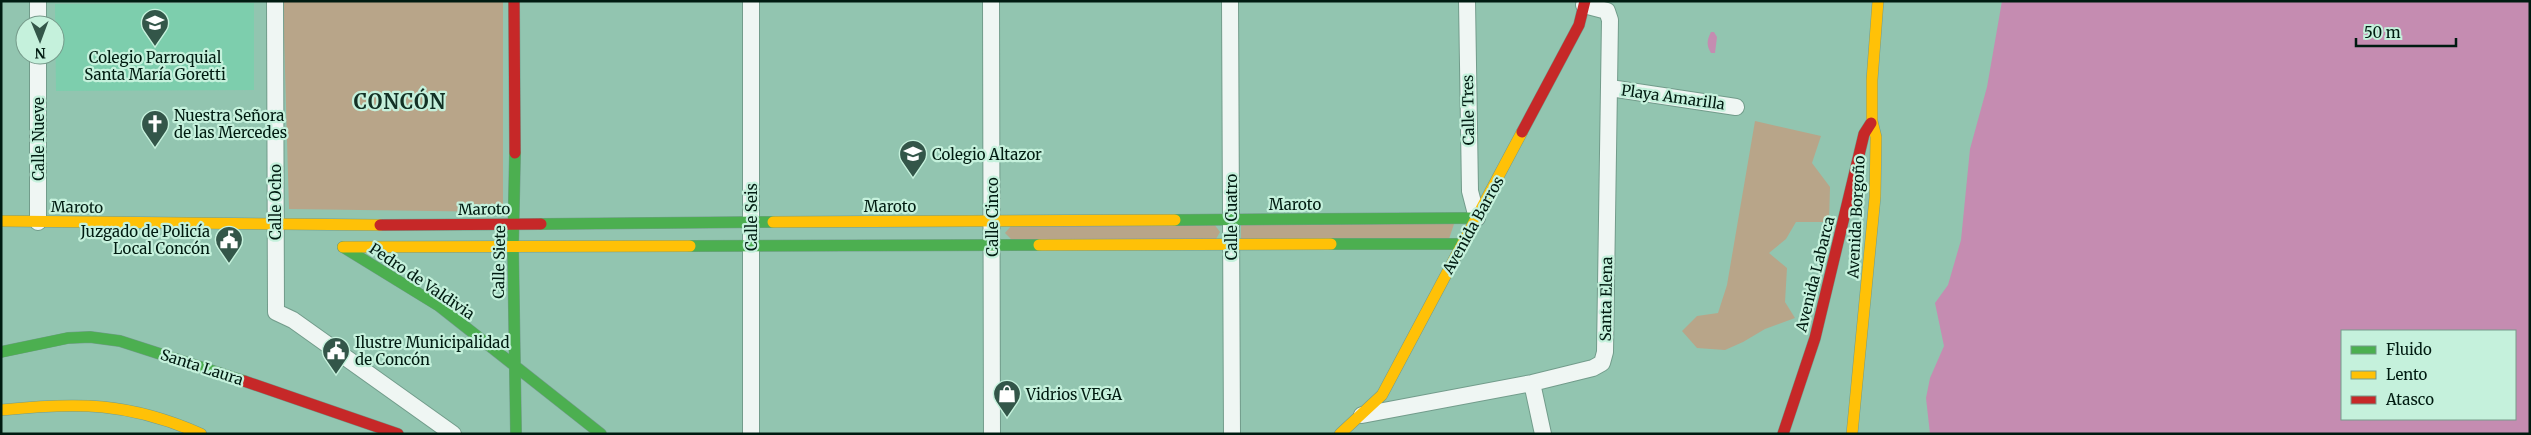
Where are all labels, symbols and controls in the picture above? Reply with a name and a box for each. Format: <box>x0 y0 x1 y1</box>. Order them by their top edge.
school or university icon: Colegio Parroquial Santa María Goretti <box>140 8 170 47</box>
north arrow <box>15 15 65 65</box>
scale bar <box>2356 15 2456 47</box>
text: 50 m <box>2364 23 2401 42</box>
text: N <box>35 44 46 62</box>
place label: Colegio Parroquial Santa María Goretti <box>84 48 226 84</box>
street label: Calle Tres <box>1458 74 1478 146</box>
street label: Playa Amarilla <box>1620 80 1726 114</box>
district label: CONCÓN <box>354 87 446 114</box>
street label: Calle Nueve <box>29 97 48 181</box>
place label: Nuestra Señora de las Mercedes <box>174 106 287 142</box>
church icon: Nuestra Señora de las Mercedes <box>140 109 170 148</box>
school or university icon: Colegio Altazor <box>898 139 928 178</box>
place label: Colegio Altazor <box>932 145 1042 164</box>
street label: Avenida Borgoño <box>1843 155 1869 280</box>
street label: Calle Ocho <box>266 164 285 240</box>
street label: Calle Cuatro <box>1222 173 1241 260</box>
street label: Avenida Barros <box>1438 173 1508 278</box>
street label: Calle Cinco <box>983 177 1002 257</box>
street label: Calle Seis <box>742 183 761 251</box>
street label: Maroto <box>1269 195 1321 214</box>
street label: Maroto <box>51 197 104 217</box>
street label: Maroto <box>864 197 916 216</box>
street label: Maroto <box>458 199 511 219</box>
street label: Avenida Labarca <box>1791 214 1839 335</box>
place label: Juzgado de Policía Local Concón <box>80 222 210 258</box>
public building icon: Juzgado de Policía Local Concón <box>214 225 244 264</box>
street label: Calle Siete <box>489 225 509 299</box>
street label: Pedro de Valdivia <box>366 239 478 323</box>
street label: Santa Elena <box>1596 257 1616 341</box>
legend <box>2341 330 2516 420</box>
place label: Ilustre Municipalidad de Concón <box>355 333 509 369</box>
public building icon: Ilustre Municipalidad de Concón <box>321 336 351 375</box>
text: Fluido <box>2386 340 2432 359</box>
street label: Santa Laura <box>158 345 246 389</box>
text: Lento <box>2386 365 2428 384</box>
shop icon: Vidrios VEGA <box>992 379 1022 418</box>
place label: Vidrios VEGA <box>1025 385 1122 404</box>
text: Atasco <box>2385 390 2434 409</box>

